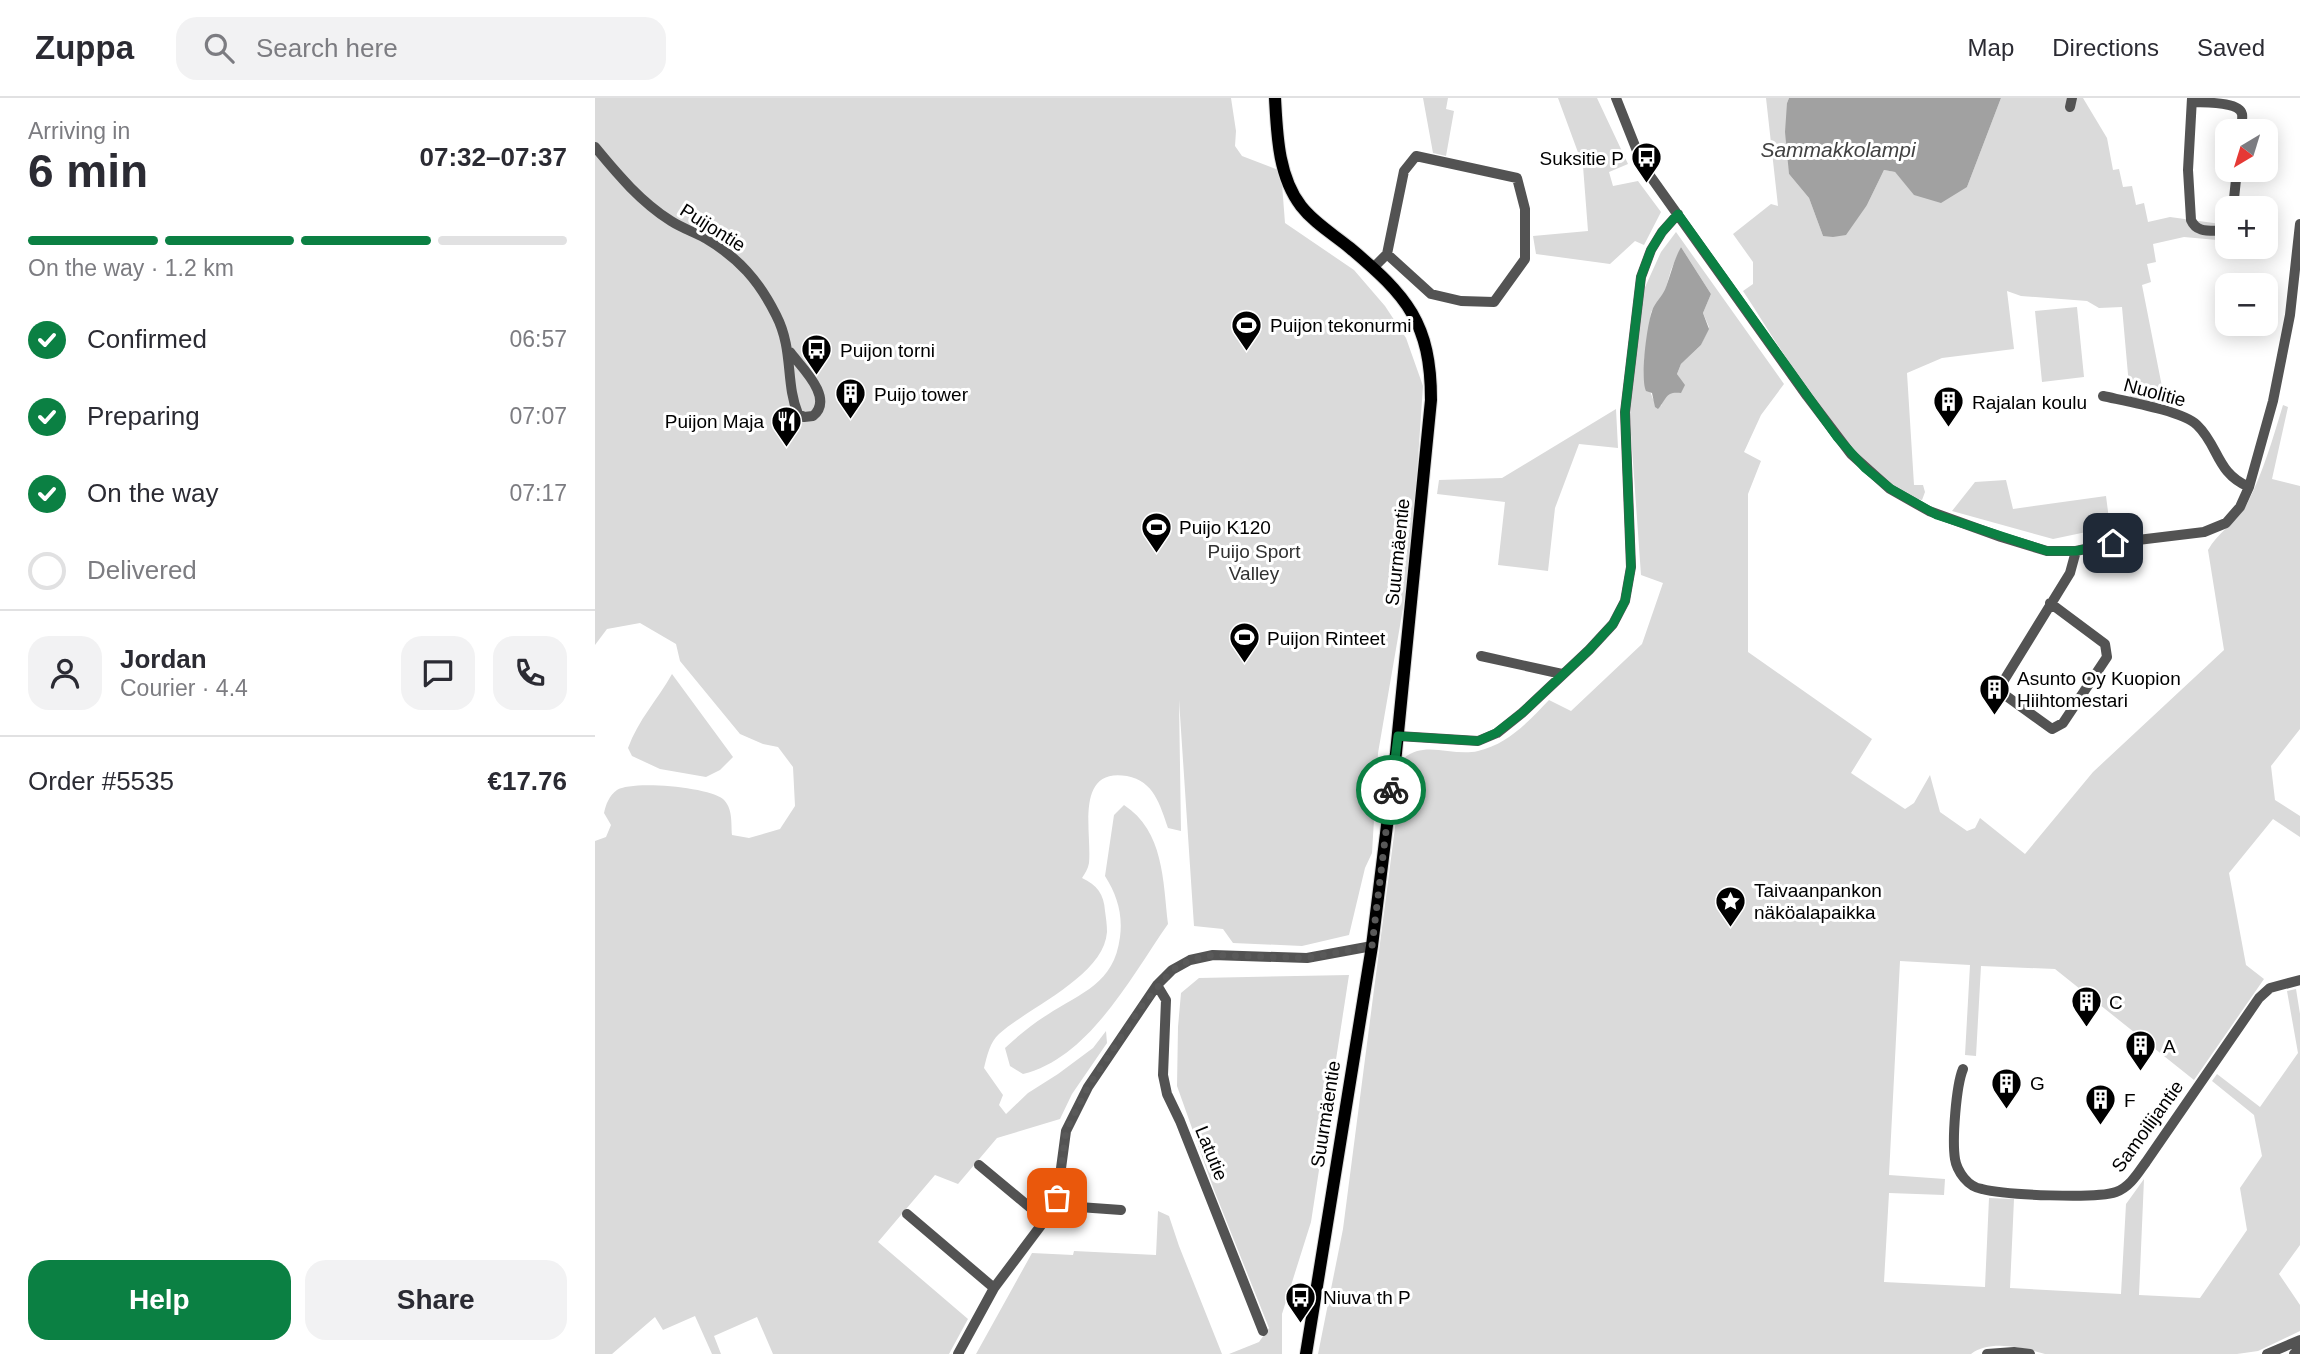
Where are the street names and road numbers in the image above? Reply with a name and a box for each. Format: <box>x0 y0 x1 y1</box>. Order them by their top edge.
street label: Puijontie <box>676 199 749 256</box>
street label: Nuolitie <box>2122 374 2188 411</box>
street label: Suurmäentie <box>1381 497 1414 607</box>
street label: Suurmäentie <box>1307 1059 1344 1169</box>
street label: Samoilijantie <box>2107 1077 2188 1176</box>
street label: Latutie <box>1191 1123 1232 1184</box>

